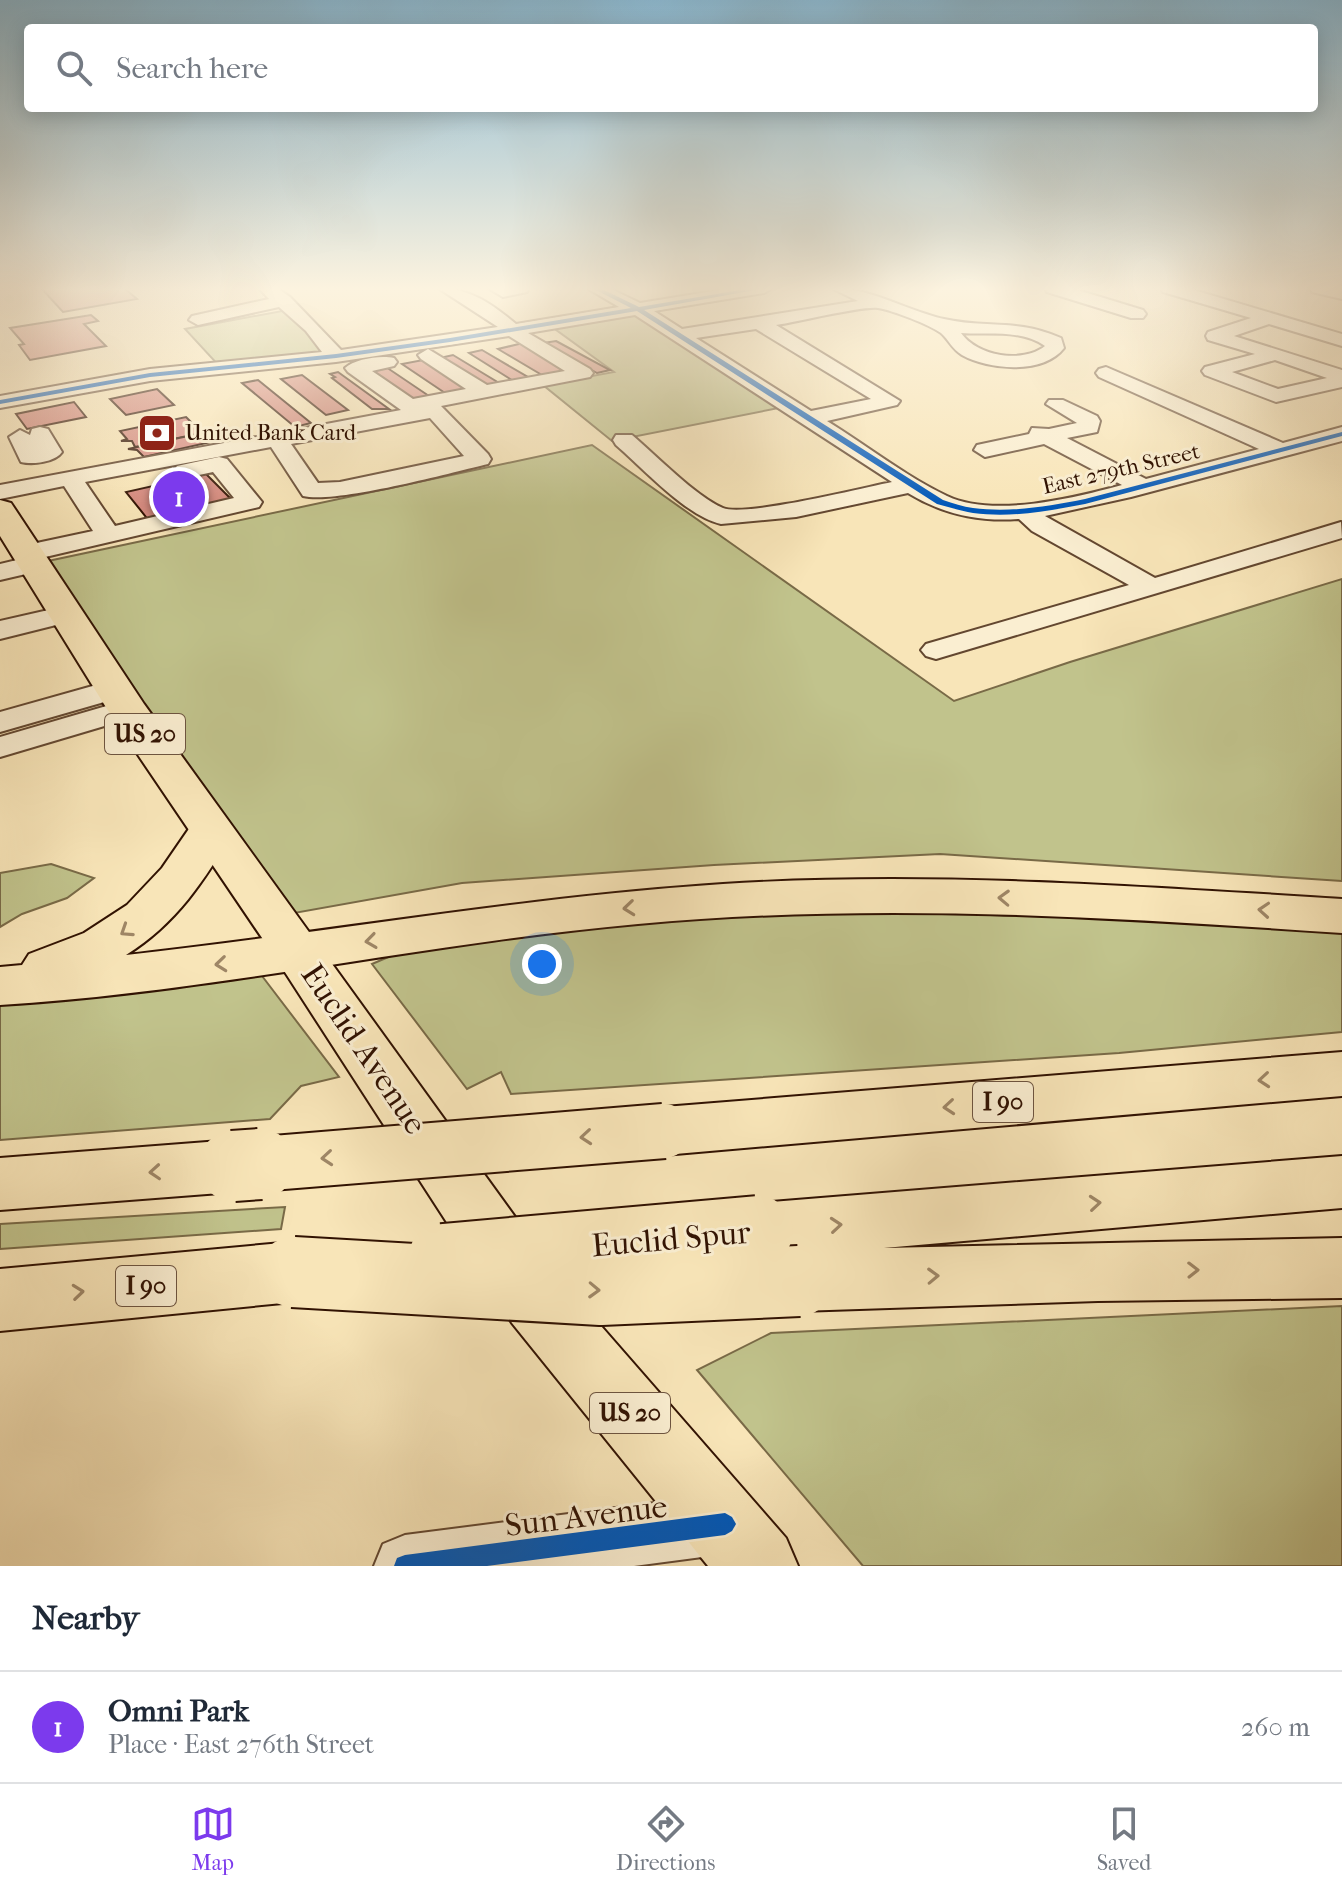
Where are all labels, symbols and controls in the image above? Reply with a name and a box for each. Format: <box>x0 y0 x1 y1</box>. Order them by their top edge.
search box <box>24 24 1318 112</box>
icon: search <box>52 46 96 90</box>
text: Search here <box>116 51 268 86</box>
bank icon: United Bank Card <box>136 412 178 454</box>
place label: United Bank Card <box>185 420 357 446</box>
street label: East 279th Street <box>1040 438 1202 500</box>
pin: 1 <box>153 467 205 527</box>
road number: US 20 <box>105 714 185 754</box>
one-way arrow <box>997 890 1010 907</box>
one-way arrow <box>622 899 635 916</box>
one-way arrow <box>1257 902 1270 919</box>
one-way arrow <box>120 921 135 936</box>
one-way arrow <box>364 932 378 949</box>
your location <box>522 944 562 984</box>
one-way arrow <box>214 955 227 972</box>
street label: Euclid Avenue <box>294 957 435 1141</box>
one-way arrow <box>1257 1072 1270 1089</box>
road number: I 90 <box>973 1082 1033 1122</box>
one-way arrow <box>942 1098 955 1115</box>
one-way arrow <box>579 1128 592 1145</box>
one-way arrow <box>320 1149 333 1166</box>
one-way arrow <box>148 1163 161 1180</box>
one-way arrow <box>1089 1195 1102 1212</box>
street label: Euclid Spur <box>590 1214 752 1264</box>
one-way arrow <box>830 1217 843 1234</box>
one-way arrow <box>1187 1261 1200 1278</box>
road number: I 90 <box>116 1266 176 1306</box>
one-way arrow <box>927 1268 940 1285</box>
one-way arrow <box>588 1281 601 1298</box>
one-way arrow <box>72 1284 85 1301</box>
road number: US 20 <box>590 1393 670 1433</box>
street label: Sun Avenue <box>503 1488 669 1544</box>
text: Nearby <box>32 1598 139 1638</box>
text: Omni Park <box>108 1694 249 1729</box>
text: 1 <box>53 1712 63 1743</box>
text: 260 m <box>1241 1712 1310 1743</box>
text: Place · East 276th Street <box>108 1729 374 1760</box>
tab: Map <box>191 1802 235 1876</box>
tab: Directions <box>616 1802 715 1876</box>
tab: Saved <box>1097 1802 1151 1876</box>

